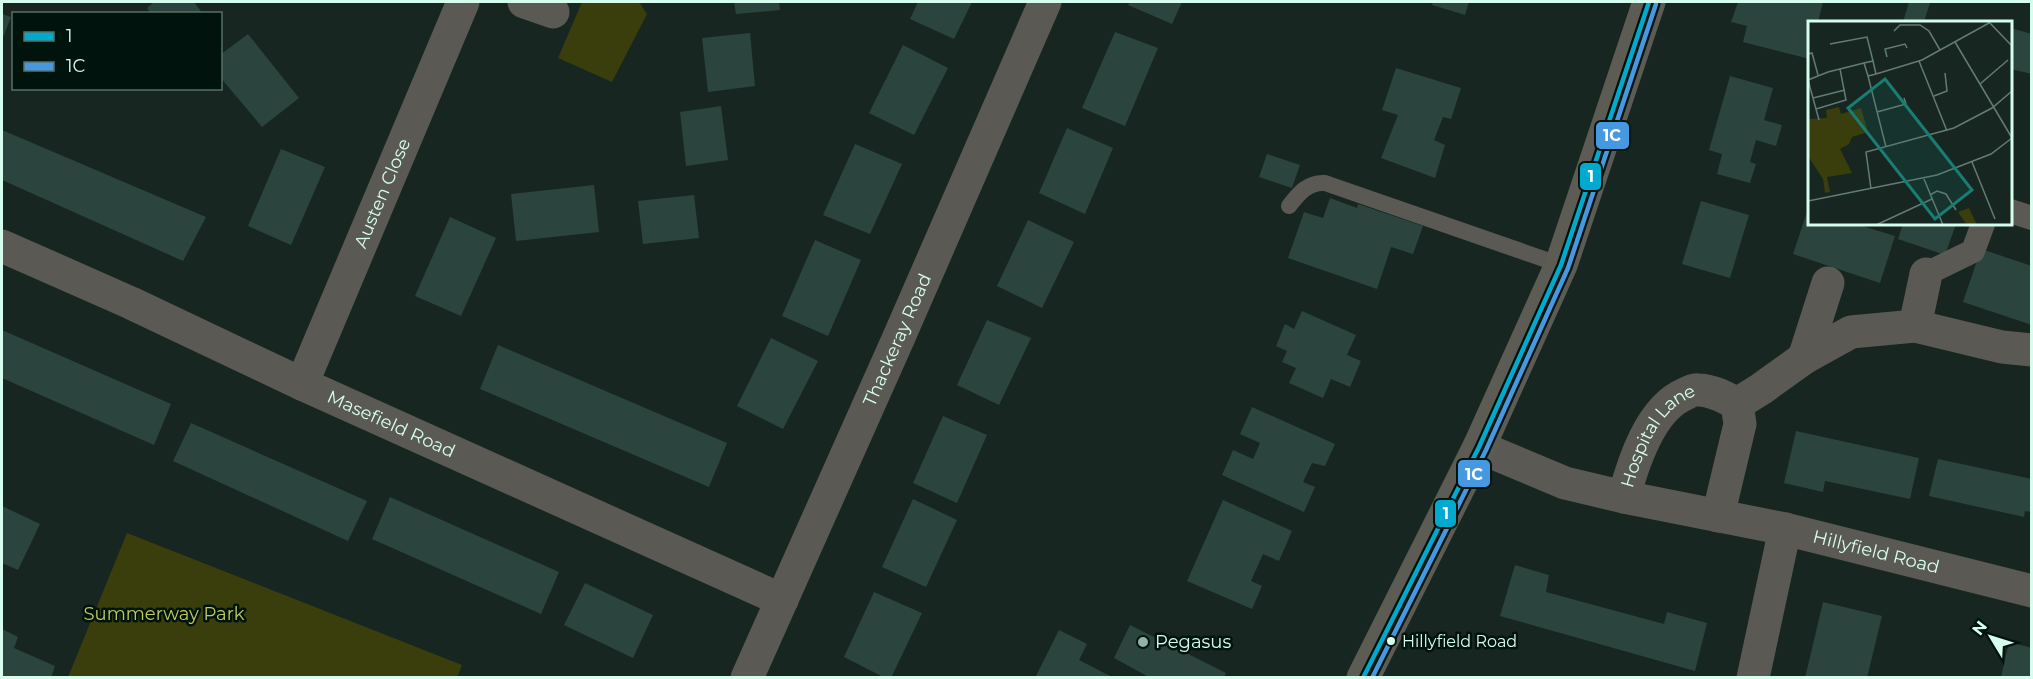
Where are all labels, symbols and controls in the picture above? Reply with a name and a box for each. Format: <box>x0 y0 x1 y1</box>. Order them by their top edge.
legend <box>12 12 222 90</box>
inset map <box>1808 21 2012 225</box>
text: 1 <box>66 25 73 47</box>
text: 1C <box>66 55 85 77</box>
line badge: 1C <box>1595 121 1630 150</box>
text: 1C <box>1603 126 1621 145</box>
street label: Austen Close <box>350 135 415 251</box>
line badge: 1 <box>1579 162 1602 191</box>
text: 1 <box>1588 167 1594 186</box>
street label: Thackeray Road <box>859 270 936 410</box>
street label: Hospital Lane <box>1616 380 1699 490</box>
street label: Masefield Road <box>324 386 459 463</box>
line badge: 1C <box>1457 459 1491 488</box>
text: 1C <box>1465 465 1483 484</box>
line badge: 1 <box>1434 499 1457 528</box>
text: 1 <box>1443 504 1449 523</box>
street label: Hillyfield Road <box>1811 525 1942 578</box>
park label: Summerway Park <box>83 603 245 625</box>
north arrow <box>1961 607 2021 667</box>
text: N <box>1968 617 1991 639</box>
place label: Pegasus <box>1155 631 1231 653</box>
place label: Hillyfield Road <box>1402 632 1517 651</box>
marker: Pegasus <box>1136 635 1150 649</box>
marker: Hillyfield Road <box>1385 635 1397 647</box>

